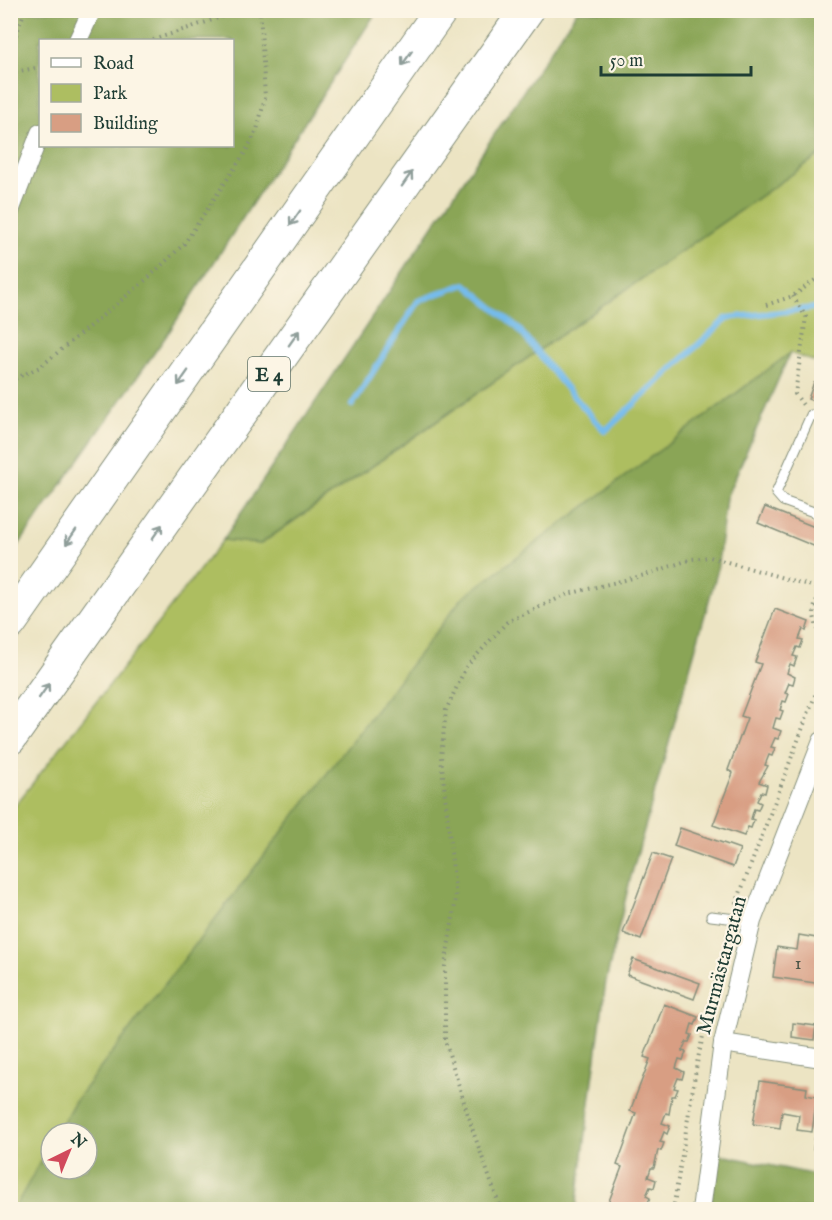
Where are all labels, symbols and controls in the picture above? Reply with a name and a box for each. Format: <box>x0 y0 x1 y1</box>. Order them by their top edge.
legend <box>39 39 234 147</box>
scale bar <box>601 39 751 77</box>
one-way arrow <box>401 50 413 66</box>
text: 50 m <box>610 50 643 73</box>
text: Road <box>93 53 134 76</box>
text: Park <box>93 83 128 106</box>
text: Building <box>93 113 158 136</box>
one-way arrow <box>401 172 413 188</box>
one-way arrow <box>289 209 301 226</box>
one-way arrow <box>288 331 300 347</box>
road number: E 4 <box>248 357 290 391</box>
one-way arrow <box>177 369 189 385</box>
one-way arrow <box>151 524 163 540</box>
one-way arrow <box>65 529 77 545</box>
one-way arrow <box>38 683 50 699</box>
street label: Murmästargatan <box>691 893 754 1038</box>
house number: 1 <box>795 953 801 976</box>
north arrow <box>39 1121 99 1181</box>
text: N <box>65 1129 90 1154</box>

